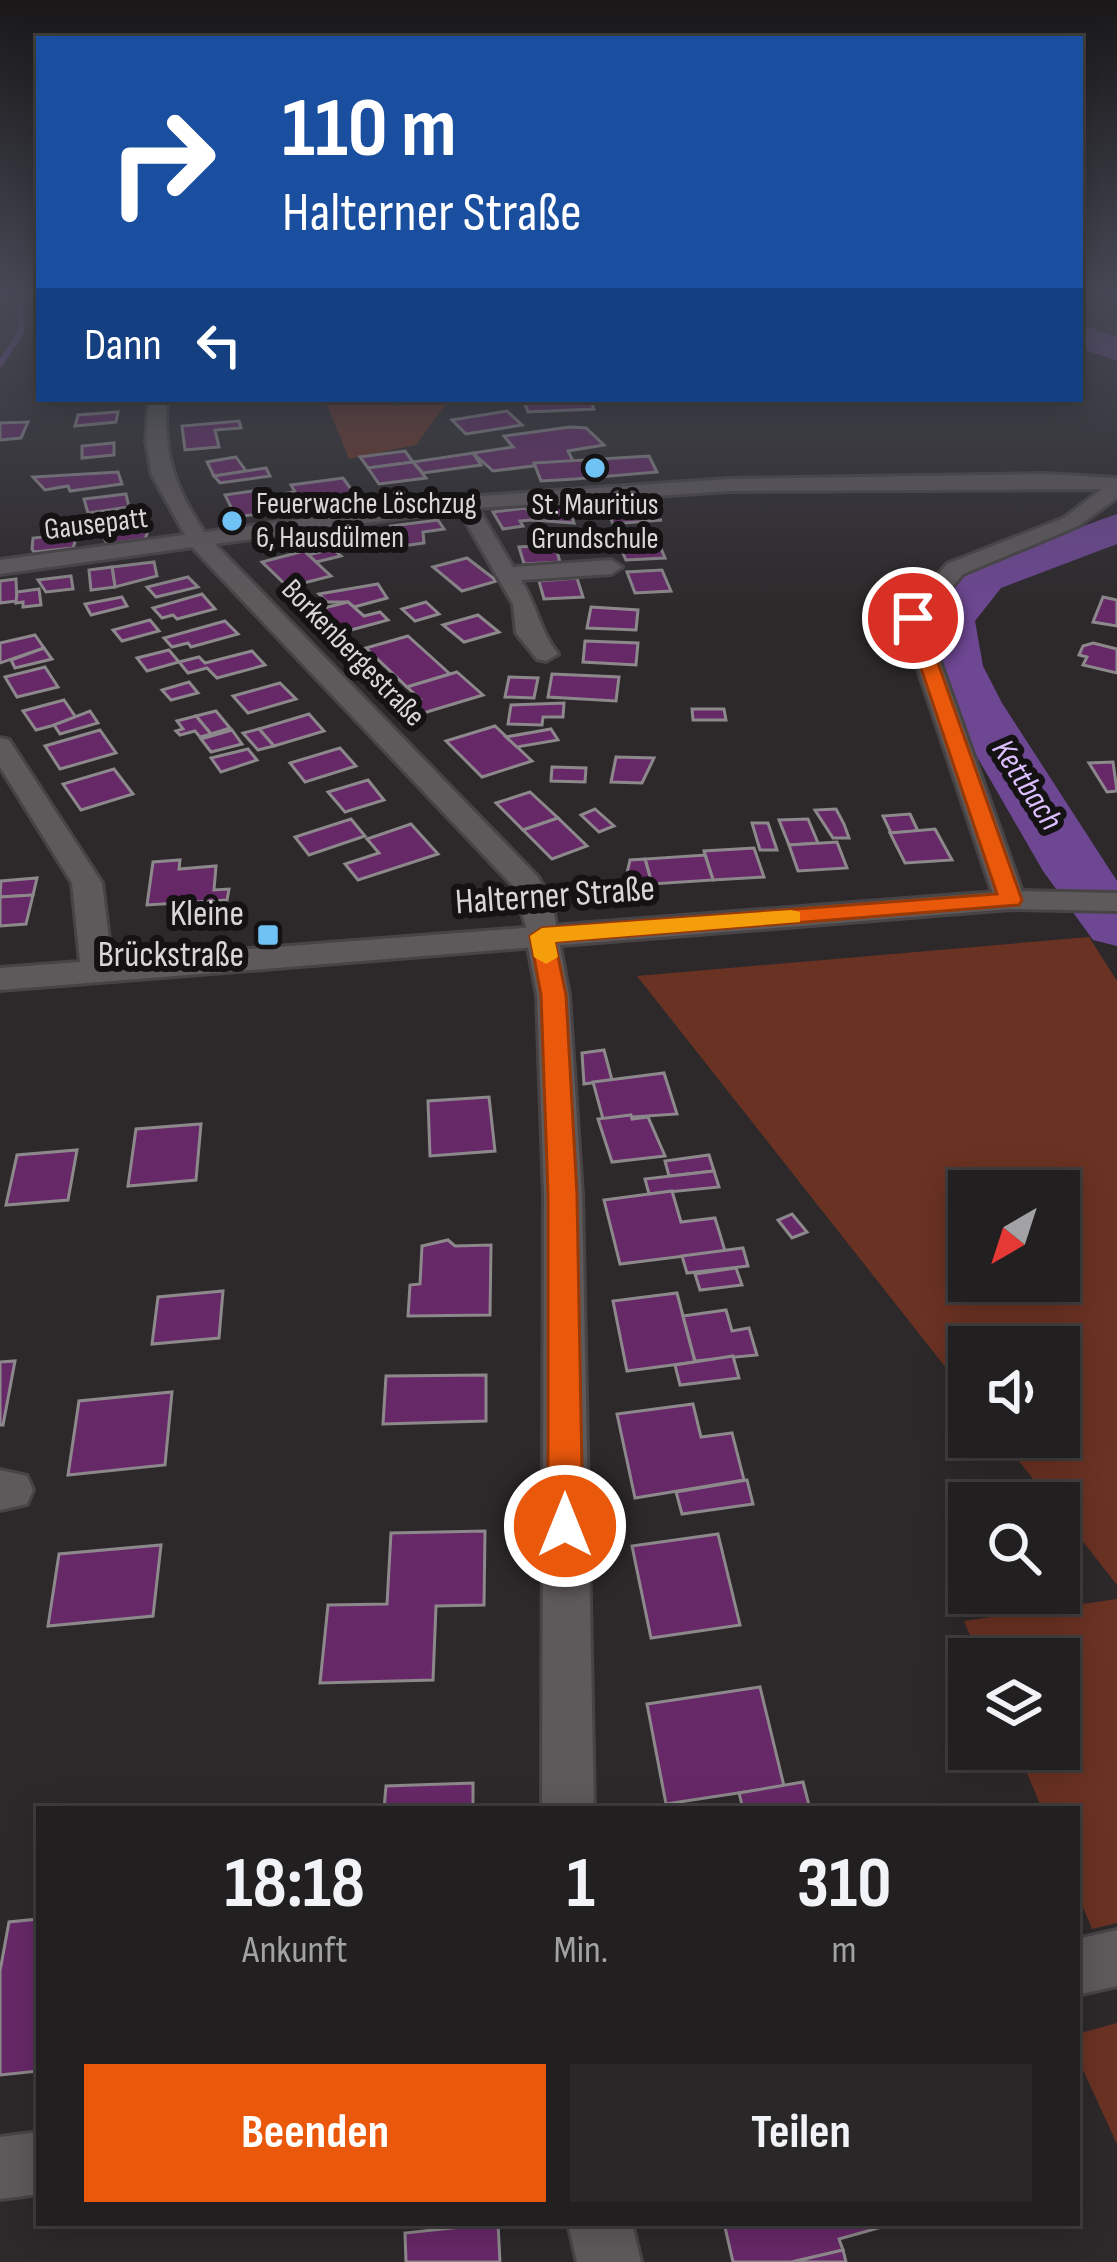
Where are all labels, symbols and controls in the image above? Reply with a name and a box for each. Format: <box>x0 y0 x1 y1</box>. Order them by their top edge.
text: 110 m <box>282 79 457 180</box>
icon: right <box>84 84 240 240</box>
text: Halterner Straße <box>282 181 582 246</box>
icon: left <box>186 312 252 378</box>
text: Dann <box>84 318 162 373</box>
marker: St. Mauritius Grundschule <box>582 455 608 481</box>
place label: Feuerwache Löschzug 6, Hausdülmen <box>256 486 476 556</box>
place label: St. Mauritius Grundschule <box>531 487 659 557</box>
street label: Gausepatt <box>42 500 150 548</box>
marker: Feuerwache Löschzug 6, Hausdülmen <box>219 508 245 534</box>
pin <box>862 567 964 669</box>
street label: Borkenbergestraße <box>274 572 432 734</box>
icon: arrive <box>880 585 946 651</box>
water label: Kettbach <box>983 732 1071 838</box>
street label: Halterner Straße <box>454 868 656 924</box>
place label: Kleine Brückstraße <box>98 893 244 977</box>
marker: Kleine Brückstraße <box>255 922 281 948</box>
north arrow <box>948 1170 1080 1302</box>
map controls <box>948 1170 1080 1770</box>
button: sound <box>948 1326 1080 1458</box>
position arrow <box>502 1463 628 1589</box>
button: search <box>948 1482 1080 1614</box>
button: layers <box>948 1638 1080 1770</box>
text: 18:18 <box>225 1841 365 1928</box>
text: 1 <box>567 1841 595 1928</box>
text: 310 <box>797 1841 891 1928</box>
text: Ankunft <box>242 1927 347 1974</box>
text: Min. <box>554 1927 608 1974</box>
text: m <box>832 1927 857 1974</box>
button: Beenden <box>84 2064 546 2202</box>
button: Teilen <box>570 2064 1032 2202</box>

